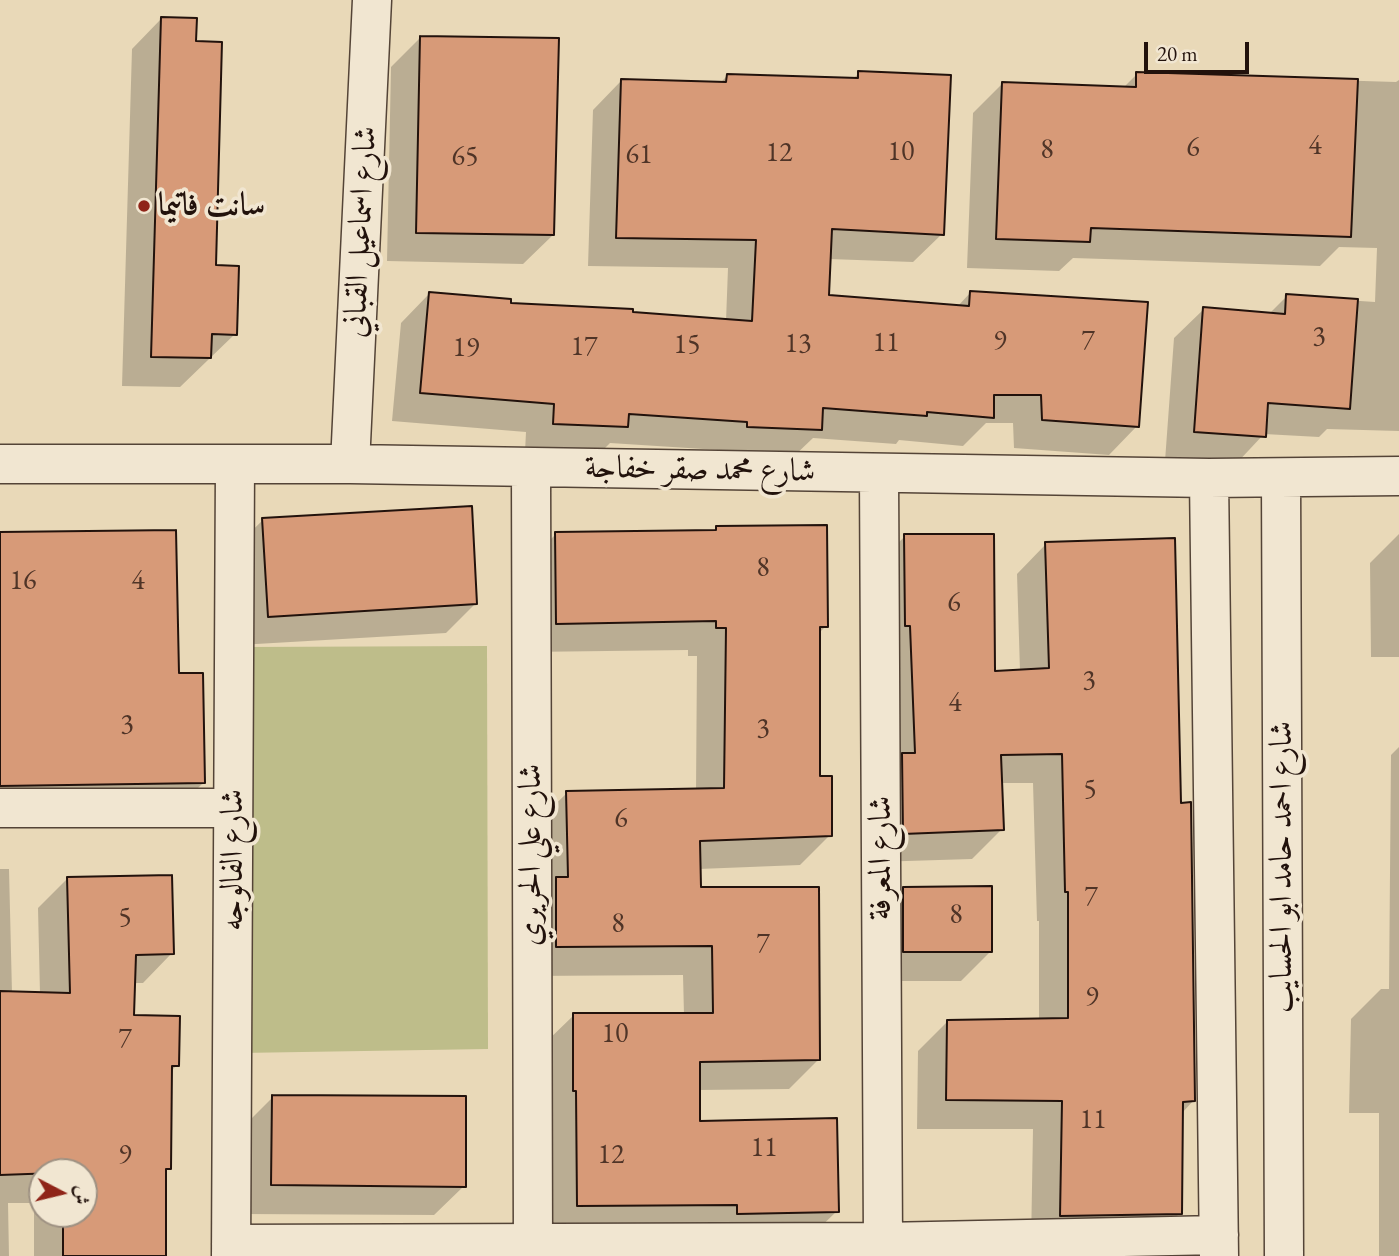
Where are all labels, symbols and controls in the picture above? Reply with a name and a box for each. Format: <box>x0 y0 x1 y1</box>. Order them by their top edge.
scale bar <box>1147 28 1252 72</box>
text: 20 m <box>1157 40 1198 67</box>
street label: شارع اسماعيل القباني <box>336 125 386 339</box>
house number: 4 <box>1308 129 1322 163</box>
house number: 6 <box>1186 131 1200 165</box>
house number: 8 <box>1040 133 1054 167</box>
house number: 10 <box>888 135 914 169</box>
house number: 12 <box>766 136 792 170</box>
house number: 61 <box>626 138 652 172</box>
house number: 65 <box>452 140 478 174</box>
place label: سانت فاتيما <box>158 187 265 225</box>
marker: سانت فاتيما <box>136 198 152 214</box>
house number: 3 <box>1312 320 1326 354</box>
house number: 9 <box>993 324 1007 358</box>
house number: 7 <box>1081 324 1095 358</box>
house number: 11 <box>873 326 899 360</box>
house number: 13 <box>785 327 811 361</box>
house number: 15 <box>674 328 700 362</box>
house number: 17 <box>571 330 597 364</box>
house number: 19 <box>453 331 479 365</box>
street label: شارع محمد صقر خفاجة <box>584 449 816 491</box>
house number: 8 <box>756 551 770 585</box>
house number: 16 <box>10 564 36 598</box>
house number: 4 <box>131 564 145 598</box>
house number: 6 <box>947 586 961 620</box>
house number: 3 <box>1082 664 1096 698</box>
house number: 4 <box>948 686 962 720</box>
house number: 3 <box>120 708 134 742</box>
house number: 3 <box>756 712 770 746</box>
street label: شارع احمد حامد ابو الحسايب <box>1263 721 1301 1013</box>
street label: شارع علي الحريري <box>512 764 550 946</box>
house number: 5 <box>1083 773 1097 807</box>
street label: شارع الفالوجه <box>214 789 252 931</box>
street label: شارع المعرفة <box>862 796 900 920</box>
house number: 6 <box>614 802 628 836</box>
house number: 7 <box>1084 880 1098 914</box>
house number: 8 <box>949 898 963 932</box>
house number: 5 <box>118 901 132 935</box>
house number: 8 <box>611 907 625 941</box>
house number: 7 <box>756 927 770 961</box>
house number: 9 <box>1085 980 1099 1014</box>
house number: 10 <box>602 1017 628 1051</box>
house number: 7 <box>118 1022 132 1056</box>
house number: 11 <box>1080 1103 1106 1137</box>
house number: 11 <box>751 1131 777 1165</box>
house number: 9 <box>118 1138 132 1172</box>
house number: 12 <box>598 1138 624 1172</box>
north arrow <box>28 1158 98 1228</box>
text: ش <box>69 1184 96 1206</box>

